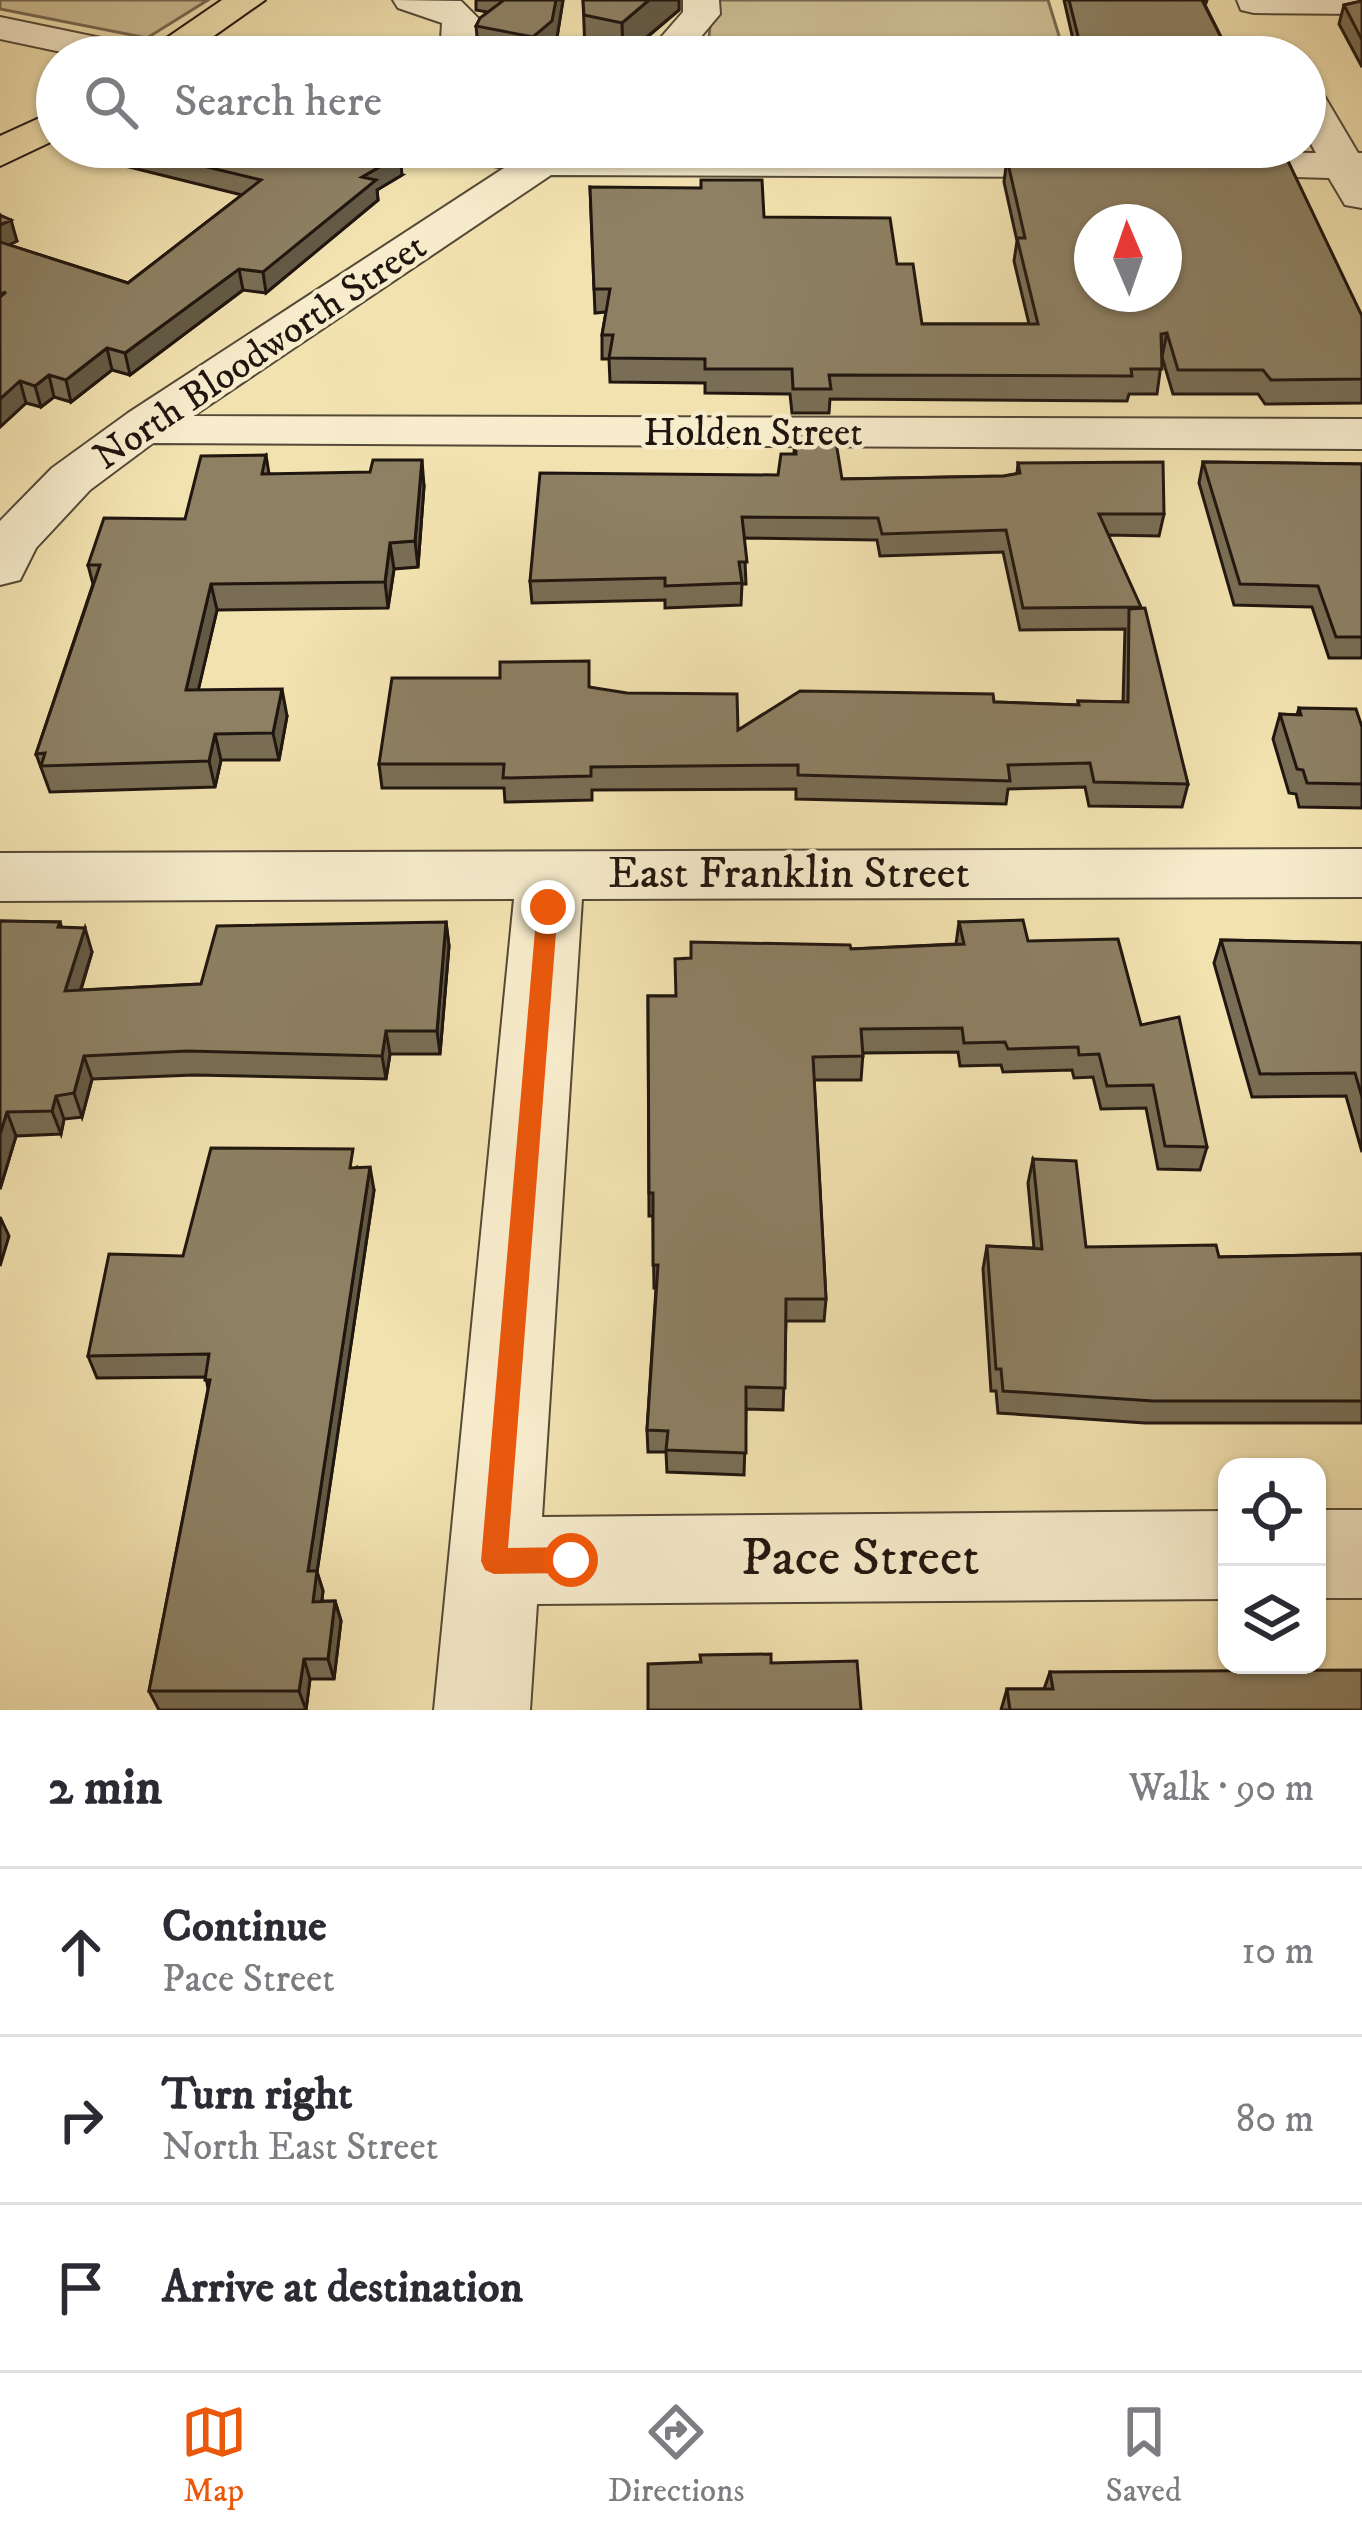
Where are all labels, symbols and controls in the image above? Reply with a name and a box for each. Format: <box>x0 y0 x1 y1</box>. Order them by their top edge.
search box <box>36 36 1326 168</box>
icon: search <box>78 69 144 135</box>
text: Search here <box>174 74 382 130</box>
north arrow <box>1074 204 1182 312</box>
street label: North Bloodworth Street <box>84 222 436 482</box>
street label: Holden Street <box>643 409 863 458</box>
street label: East Franklin Street <box>608 846 970 902</box>
route end <box>521 880 575 934</box>
map controls <box>1218 1458 1326 1674</box>
button: locate <box>1218 1458 1326 1566</box>
street label: Pace Street <box>740 1525 980 1592</box>
route start <box>544 1533 598 1587</box>
button: layers <box>1218 1566 1326 1674</box>
text: 2 min <box>48 1756 162 1820</box>
text: Walk · 90 m <box>1129 1764 1314 1813</box>
text: Continue <box>162 1899 327 1955</box>
icon: ahead <box>48 1919 114 1985</box>
text: 10 m <box>1241 1927 1314 1976</box>
text: Pace Street <box>162 1955 335 2004</box>
text: Turn right <box>162 2067 352 2123</box>
icon: right <box>48 2087 114 2153</box>
text: 80 m <box>1236 2095 1314 2144</box>
text: North East Street <box>162 2123 438 2172</box>
icon: arrive <box>48 2255 114 2321</box>
text: Arrive at destination <box>162 2260 523 2316</box>
tab: Map <box>181 2399 247 2512</box>
tab: Directions <box>608 2399 744 2512</box>
tab: Saved <box>1106 2399 1181 2512</box>

